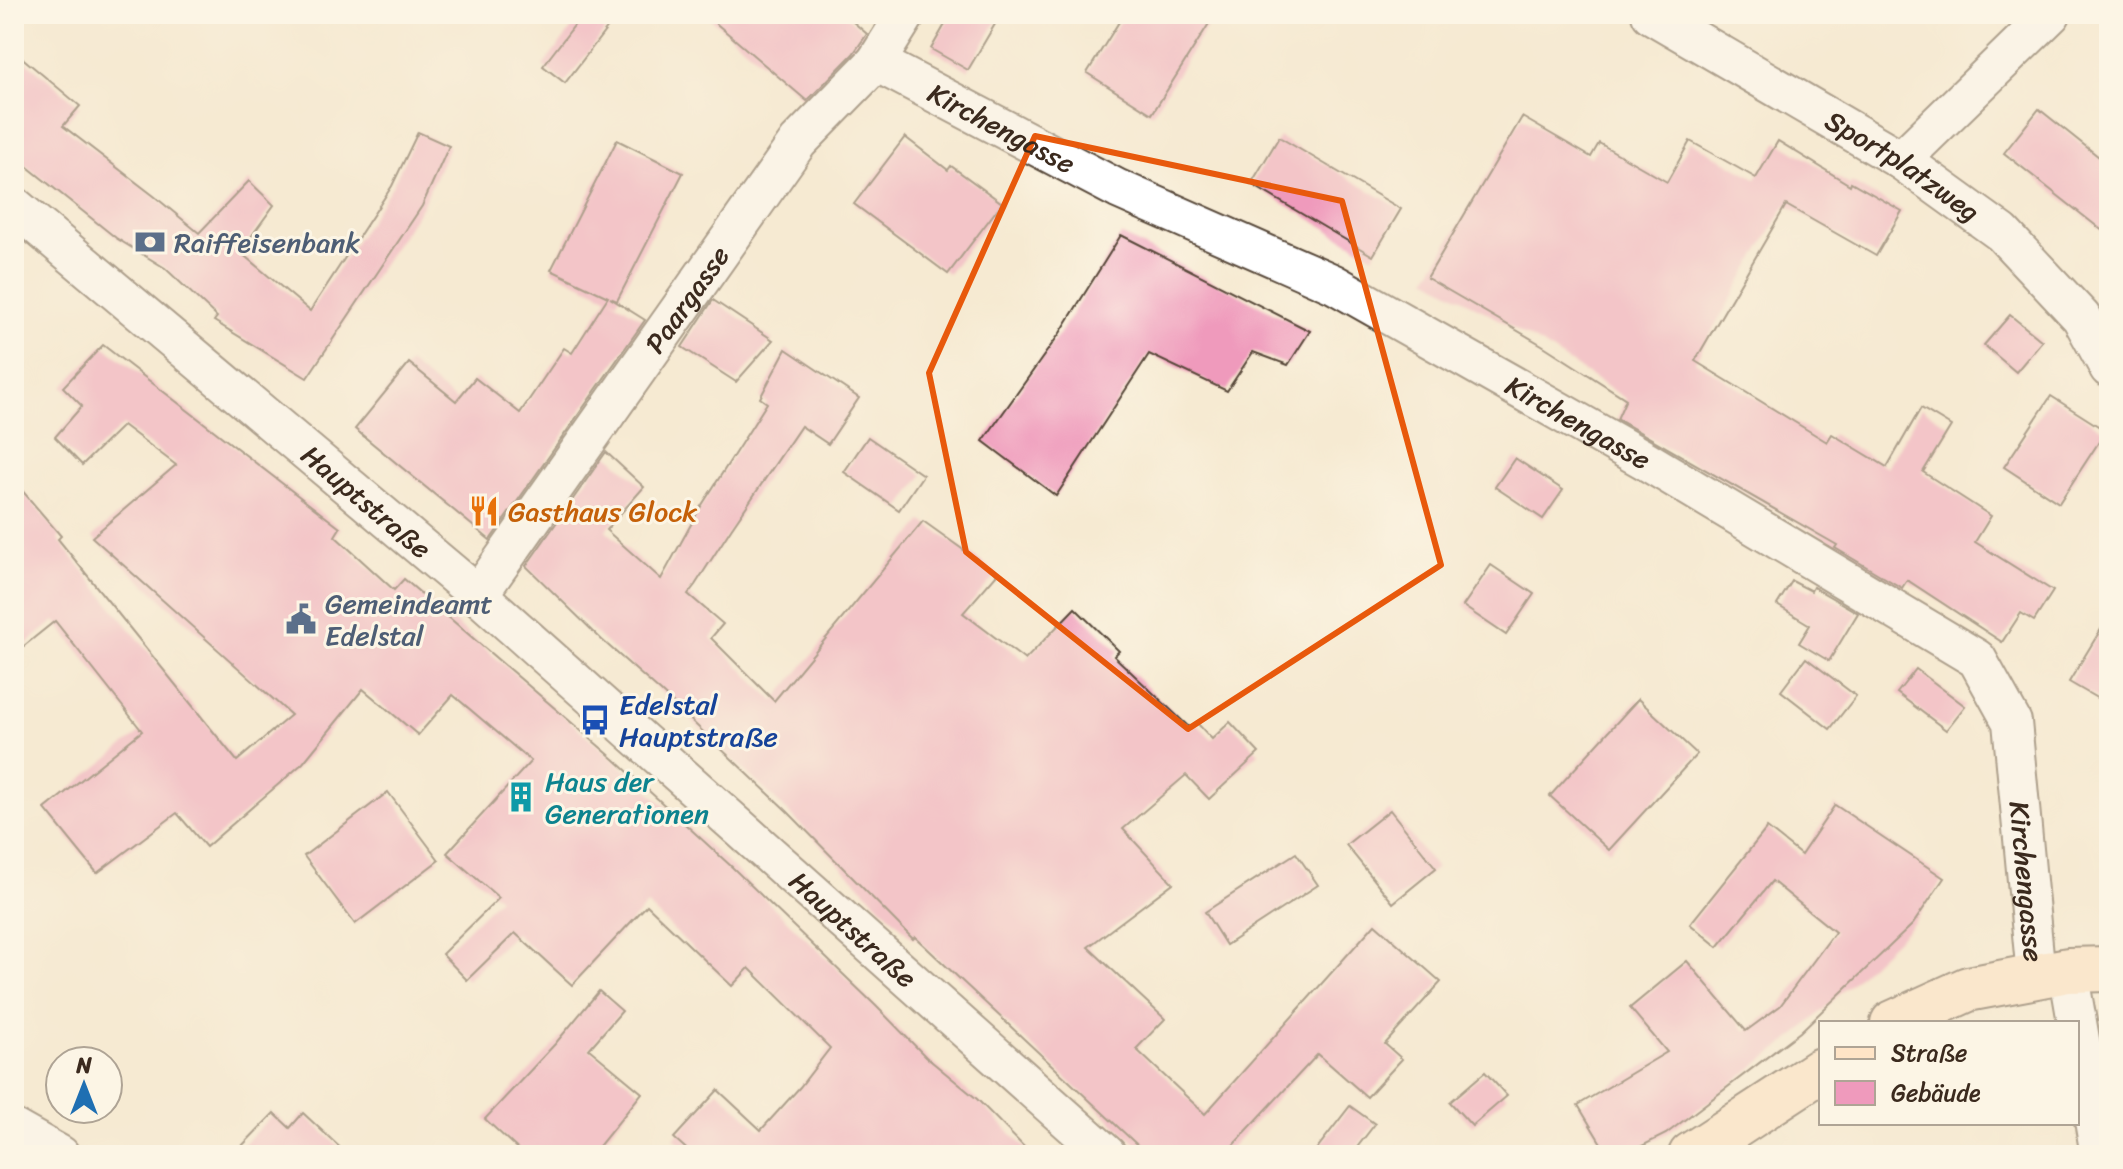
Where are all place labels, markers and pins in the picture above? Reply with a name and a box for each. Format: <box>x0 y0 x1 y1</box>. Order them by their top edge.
place label: Raiffeisenbank <box>174 218 360 267</box>
bank icon: Raiffeisenbank <box>133 225 167 259</box>
place label: Gasthaus Glock <box>508 487 697 536</box>
restaurant icon: Gasthaus Glock <box>467 494 501 528</box>
place label: Gemeindeamt Edelstal <box>325 579 493 660</box>
public building icon: Gemeindeamt Edelstal <box>284 602 318 636</box>
place label: Edelstal Hauptstraße <box>619 680 778 761</box>
bus stop icon: Edelstal Hauptstraße <box>578 703 612 737</box>
place label: Haus der Generationen <box>545 757 709 838</box>
building icon: Haus der Generationen <box>504 780 538 814</box>

